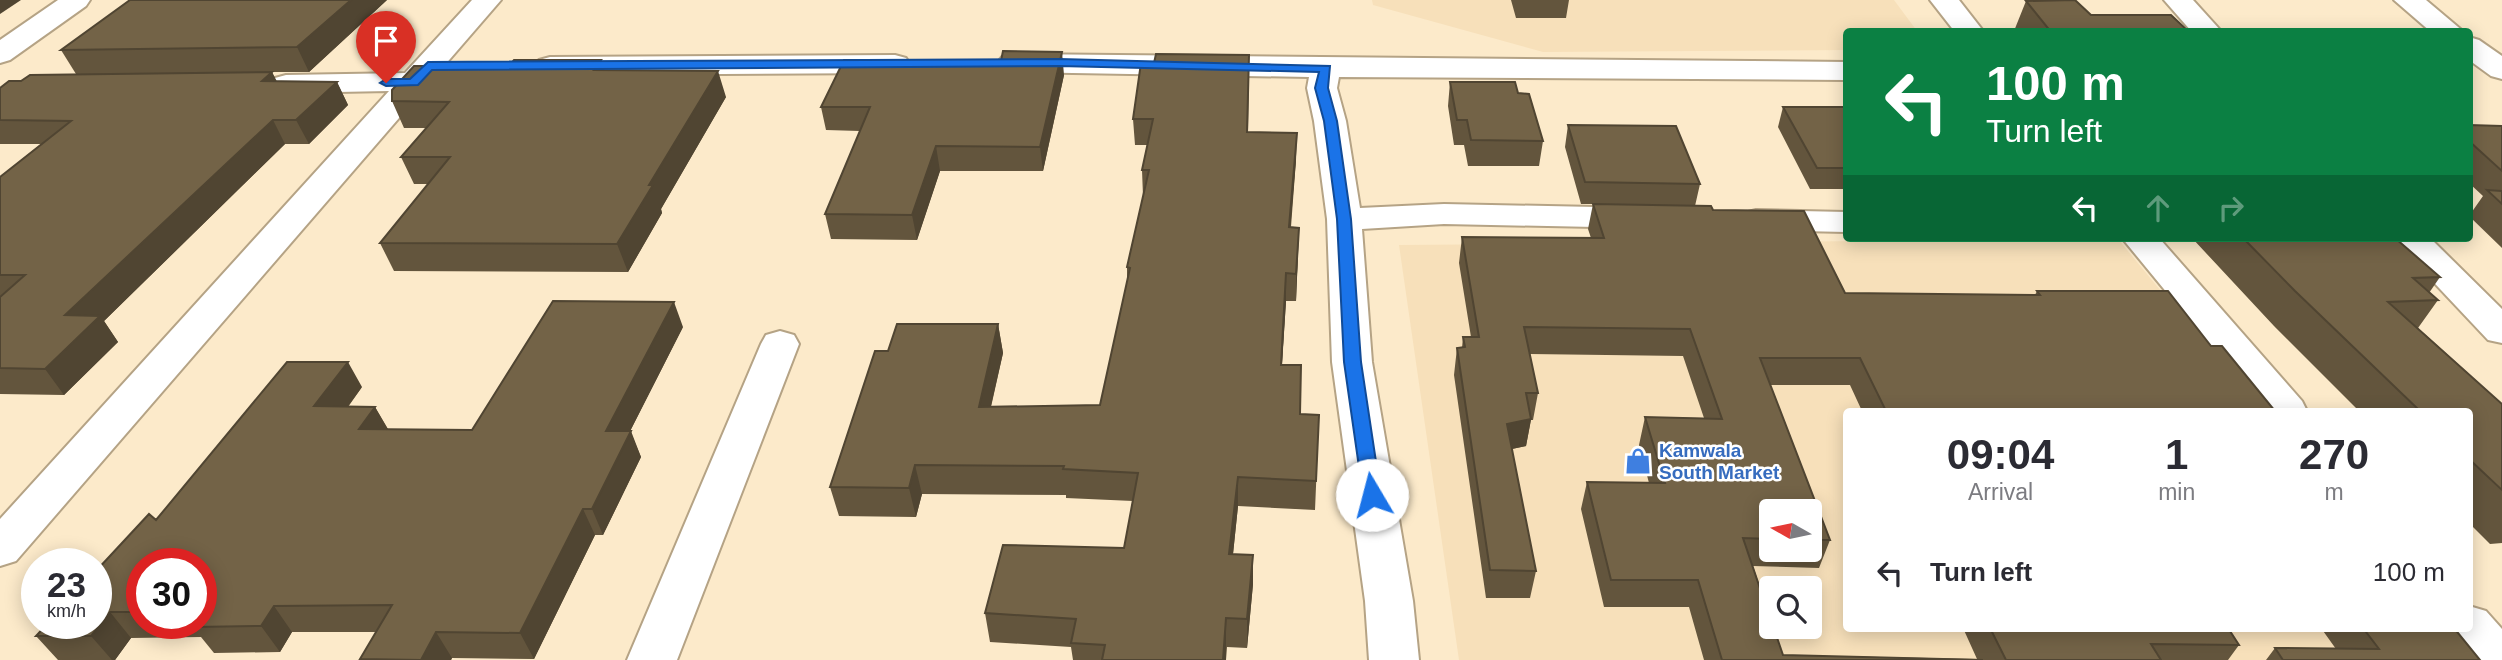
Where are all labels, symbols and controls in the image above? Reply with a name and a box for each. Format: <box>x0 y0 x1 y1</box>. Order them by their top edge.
pin <box>356 11 416 83</box>
icon: arrive <box>367 22 405 60</box>
icon: left <box>1871 56 1962 147</box>
text: 100 m <box>1986 56 2125 110</box>
text: Turn left <box>1986 113 2102 149</box>
icon: left <box>2066 189 2104 227</box>
icon: ahead <box>2139 189 2177 227</box>
icon: right <box>2212 189 2250 227</box>
text: 09:04 <box>1947 431 2054 478</box>
text: 1 <box>2165 431 2188 478</box>
text: 270 <box>2299 431 2369 478</box>
place label: Kamwala South Market <box>1659 440 1780 483</box>
shop icon: Kamwala South Market <box>1623 446 1653 476</box>
position arrow <box>1335 458 1409 532</box>
text: Arrival <box>1968 479 2033 505</box>
text: min <box>2158 479 2195 505</box>
text: m <box>2325 479 2344 505</box>
north arrow <box>1759 499 1822 562</box>
map controls <box>1759 499 1822 639</box>
speed limit sign: 30 <box>126 548 217 639</box>
icon: left <box>1871 554 1909 592</box>
text: Turn left <box>1930 557 2032 587</box>
text: 100 m <box>2373 557 2445 587</box>
text: 23 <box>47 565 86 604</box>
button: search <box>1759 576 1822 639</box>
text: km/h <box>47 601 86 621</box>

